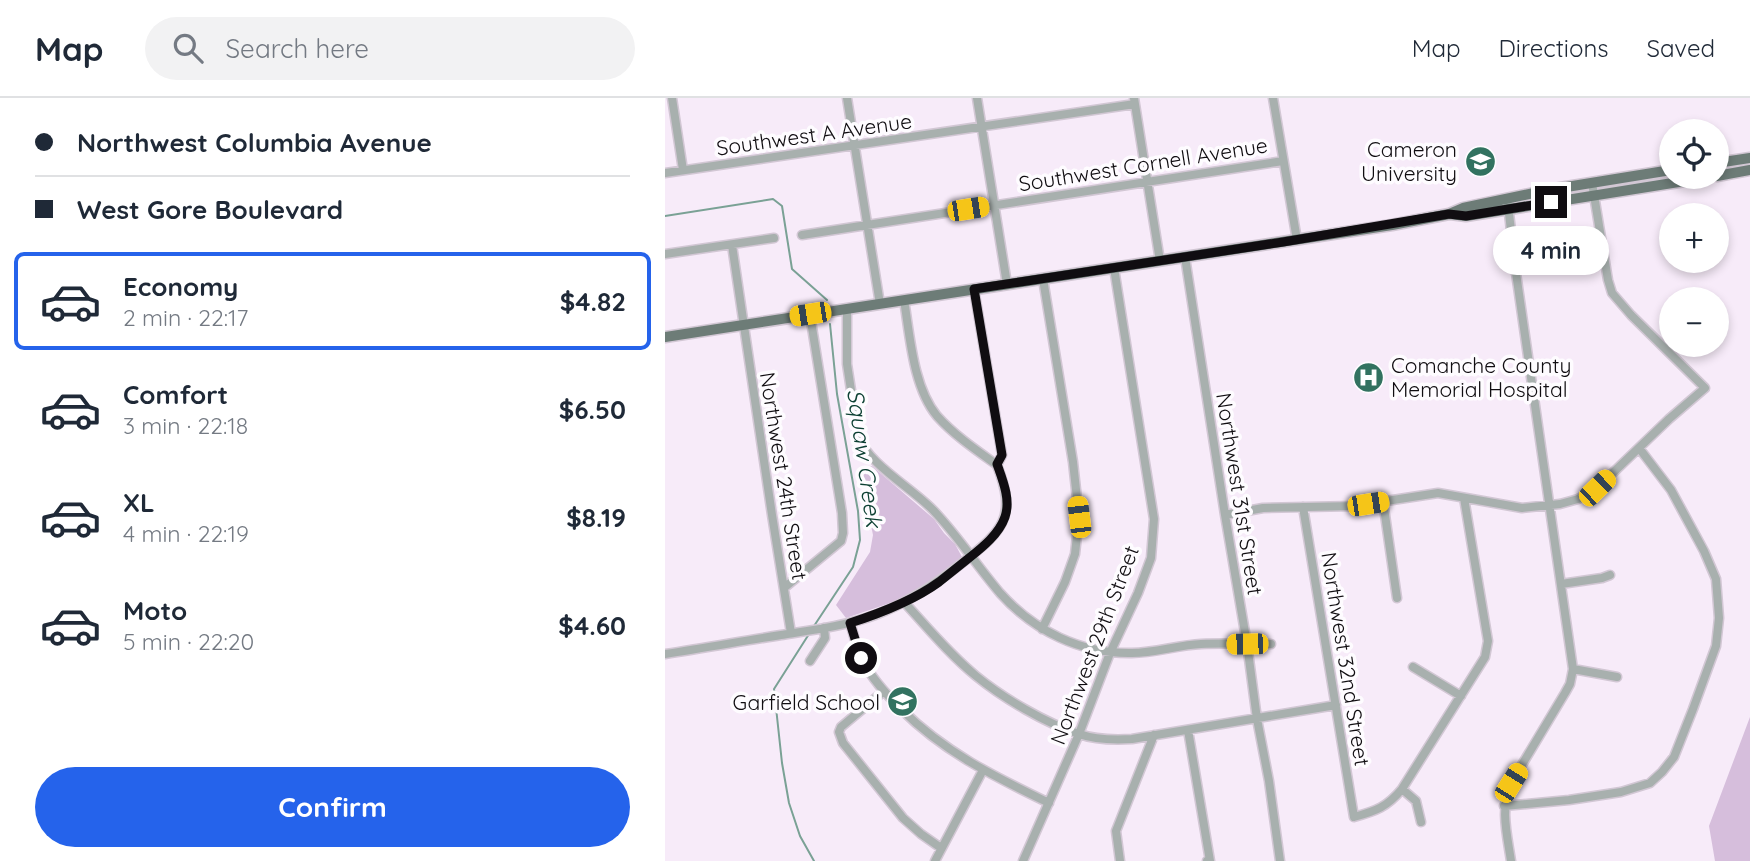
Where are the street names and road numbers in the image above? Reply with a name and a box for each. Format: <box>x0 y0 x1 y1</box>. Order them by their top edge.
street label: Southwest A Avenue <box>715 107 913 161</box>
street label: Southwest Cornell Avenue <box>1017 131 1269 197</box>
street label: Northwest 24th Street <box>755 370 813 582</box>
street label: Northwest 31st Street <box>1211 391 1269 597</box>
street label: Northwest 29th Street <box>1044 542 1144 748</box>
street label: Northwest 32nd Street <box>1316 550 1376 768</box>

